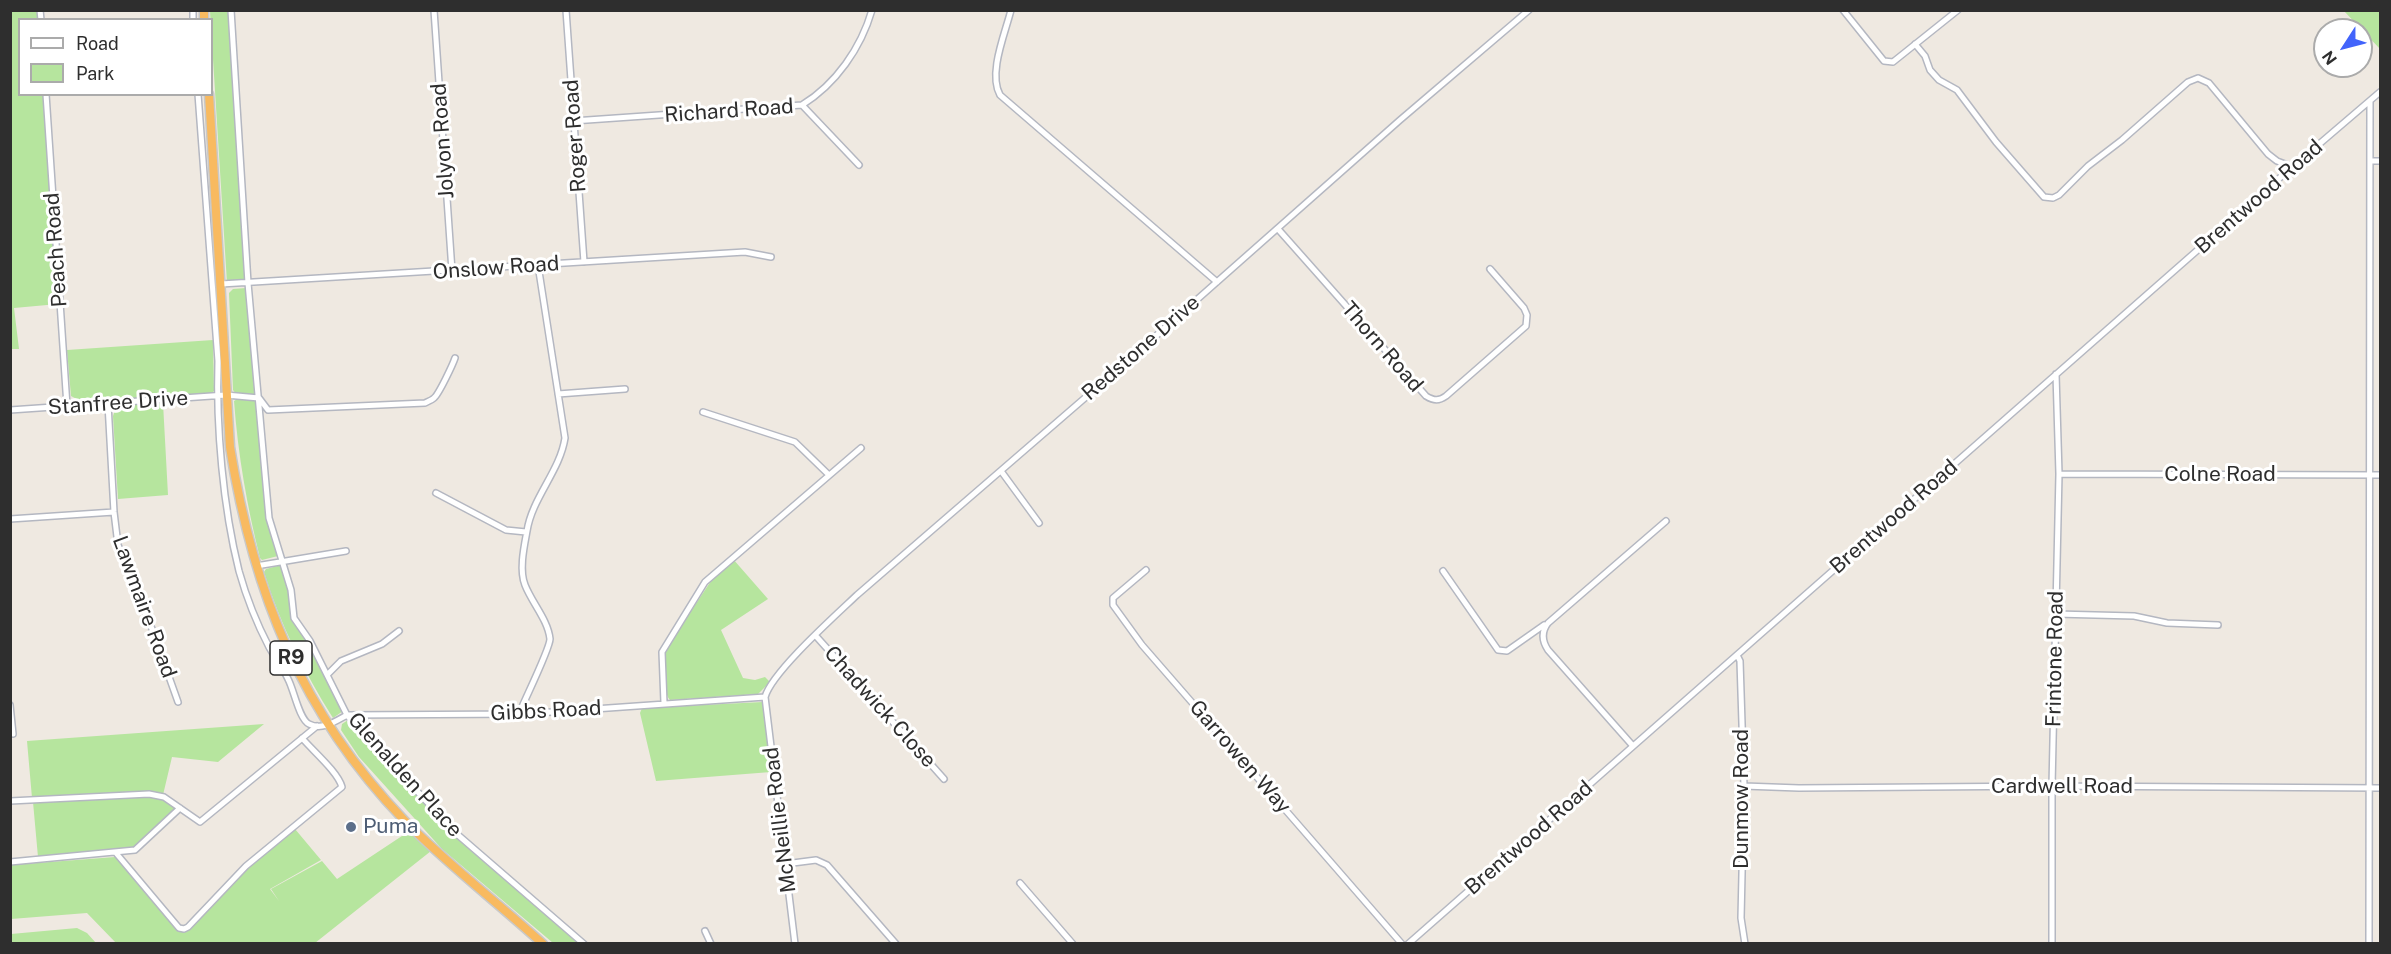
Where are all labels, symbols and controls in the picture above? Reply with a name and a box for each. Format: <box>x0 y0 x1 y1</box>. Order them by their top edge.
legend <box>18 18 213 96</box>
north arrow <box>2313 18 2373 78</box>
text: Road <box>76 33 119 54</box>
text: N <box>2318 47 2341 68</box>
text: Park <box>76 63 114 84</box>
street label: Roger Road <box>558 79 592 193</box>
street label: Jolyon Road <box>426 82 460 200</box>
street label: Richard Road <box>663 94 795 128</box>
street label: Brentwood Road <box>2190 135 2328 259</box>
street label: Peach Road <box>39 192 73 308</box>
street label: Onslow Road <box>432 251 560 285</box>
street label: Redstone Drive <box>1077 290 1205 406</box>
street label: Thorn Road <box>1336 297 1428 397</box>
street label: Stanfree Drive <box>47 386 189 420</box>
street label: Brentwood Road <box>1825 455 1963 579</box>
street label: Colne Road <box>2164 462 2276 488</box>
street label: Lawmaire Road <box>107 533 181 681</box>
street label: Frintone Road <box>2041 591 2069 727</box>
road number: R9 <box>270 641 312 675</box>
street label: Chadwick Close <box>819 641 941 773</box>
street label: Garrowen Way <box>1184 695 1296 819</box>
street label: Gibbs Road <box>490 696 602 726</box>
street label: Glenalden Place <box>343 708 467 842</box>
street label: Dunmow Road <box>1729 729 1755 869</box>
street label: McNeillie Road <box>759 746 801 894</box>
street label: Cardwell Road <box>1991 774 2133 800</box>
street label: Brentwood Road <box>1460 776 1598 900</box>
place label: Puma <box>363 814 418 840</box>
marker: Puma <box>344 820 358 834</box>

